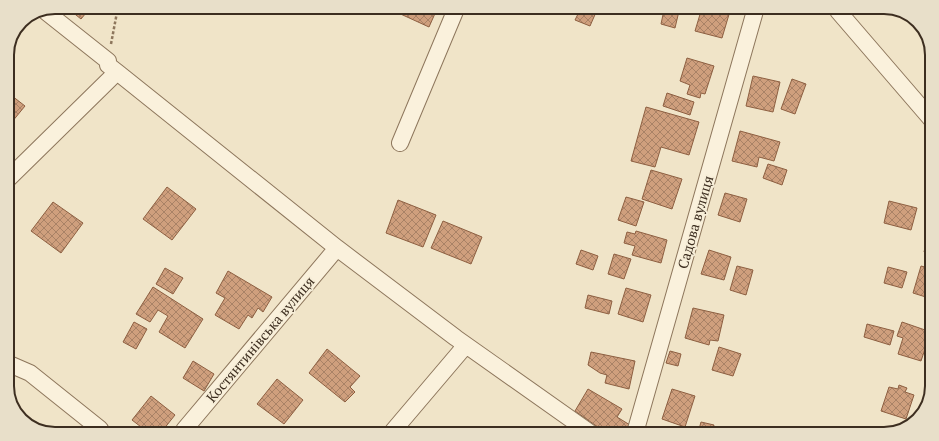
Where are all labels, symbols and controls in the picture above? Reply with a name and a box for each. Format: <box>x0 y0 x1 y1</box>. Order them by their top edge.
street label: Садова вулиця <box>673 173 717 271</box>
street label: Костянтинівська вулиця <box>202 272 318 406</box>

